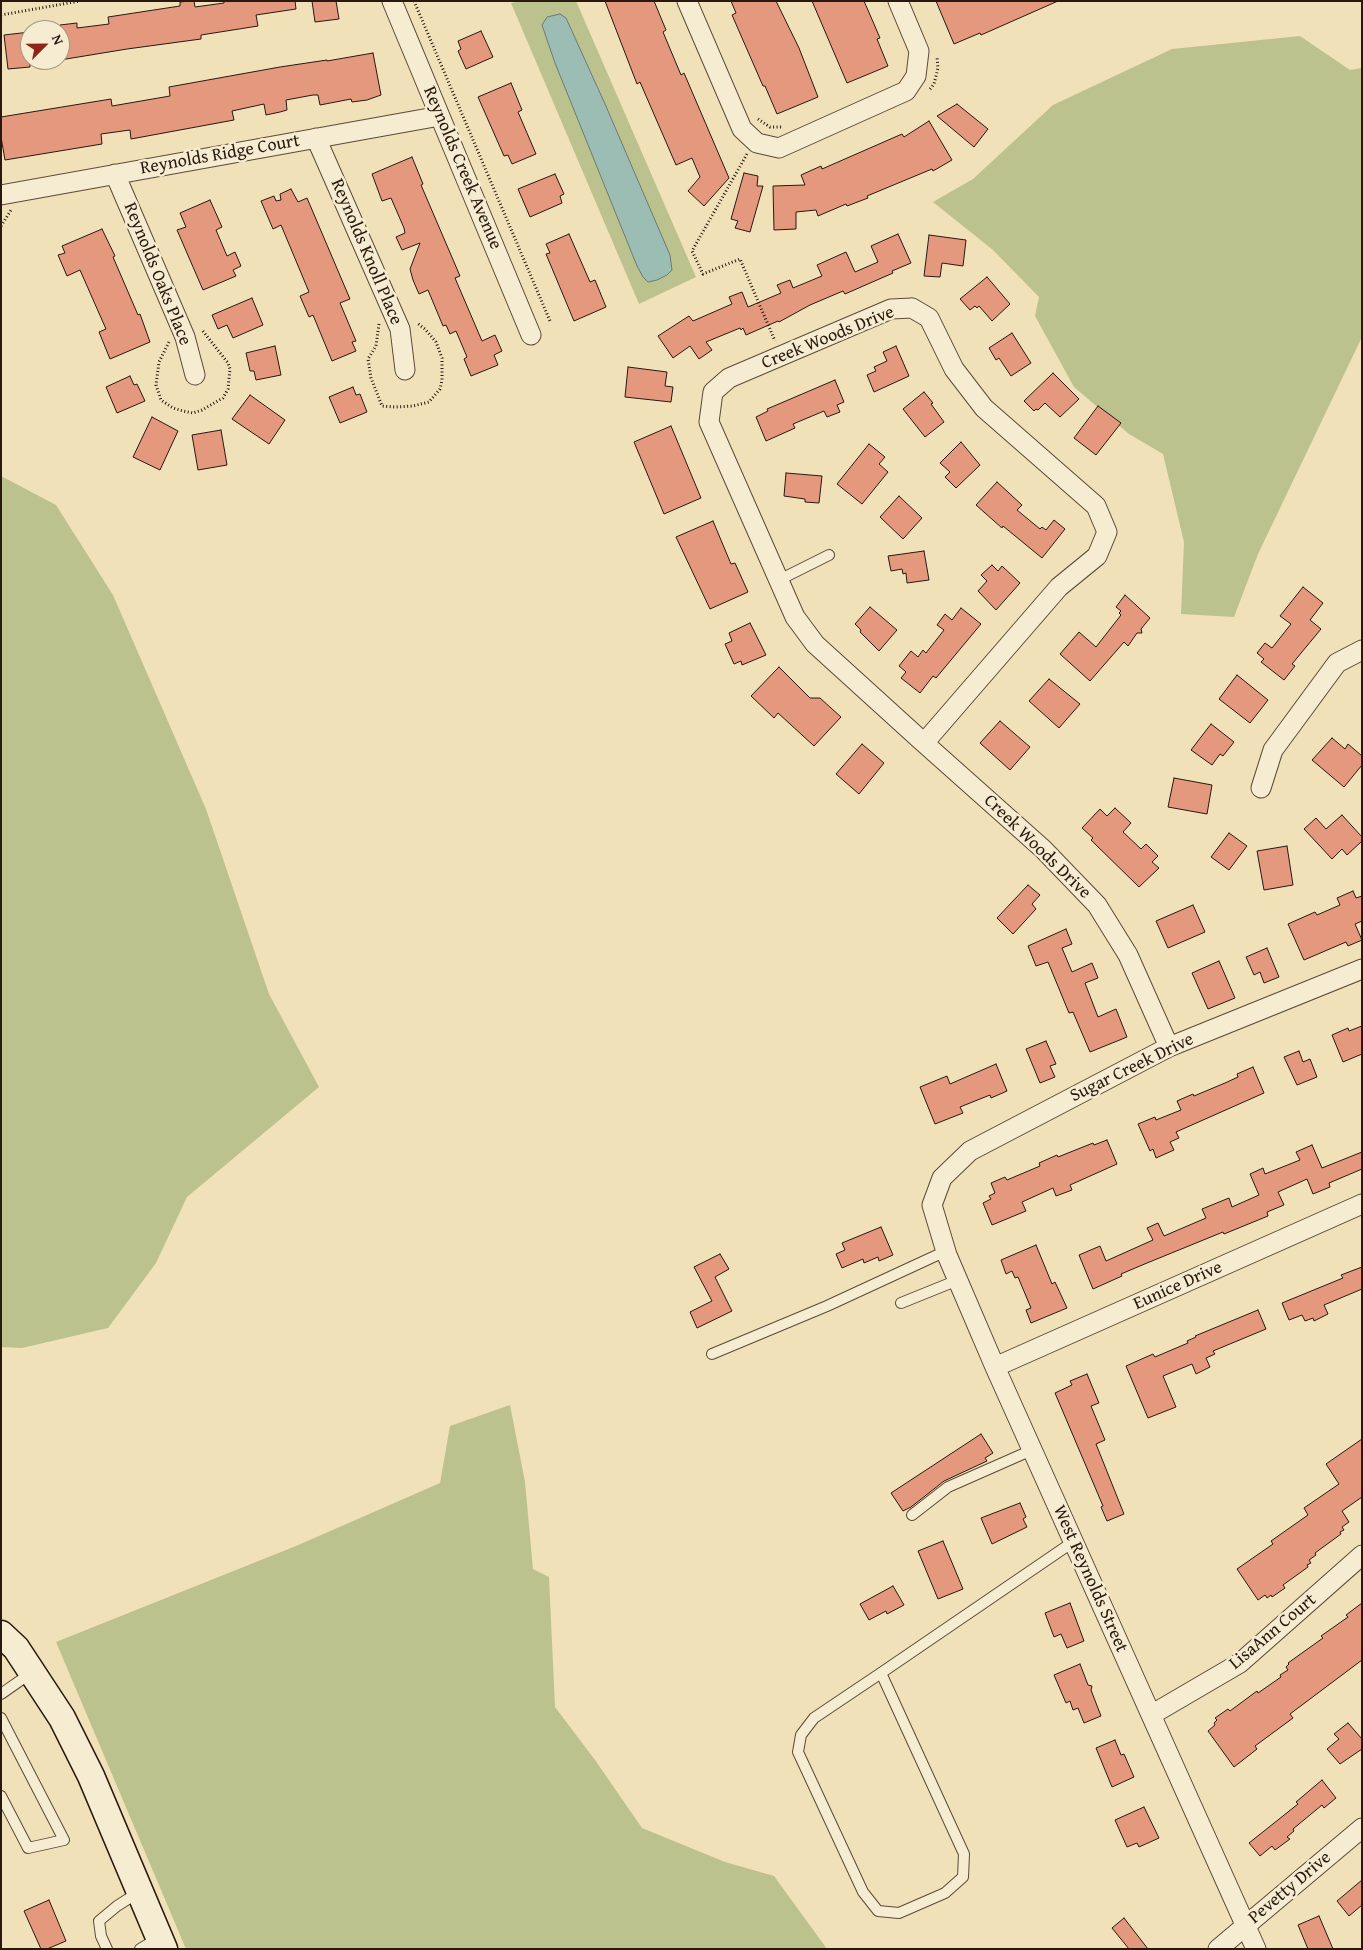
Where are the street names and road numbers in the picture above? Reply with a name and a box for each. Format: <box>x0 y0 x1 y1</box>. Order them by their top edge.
street label: Reynolds Creek Avenue <box>418 83 506 253</box>
street label: Reynolds Ridge Court <box>139 130 301 180</box>
street label: Reynolds Knoll Place <box>325 176 407 328</box>
street label: Reynolds Oaks Place <box>118 199 196 349</box>
street label: Creek Woods Drive <box>759 302 897 374</box>
street label: Creek Woods Drive <box>979 790 1095 904</box>
street label: Sugar Creek Drive <box>1067 1029 1197 1107</box>
street label: Eunice Drive <box>1130 1257 1226 1315</box>
street label: West Reynolds Street <box>1048 1502 1132 1656</box>
street label: LisaAnn Court <box>1225 1589 1321 1675</box>
street label: Pevetty Drive <box>1244 1847 1336 1929</box>

